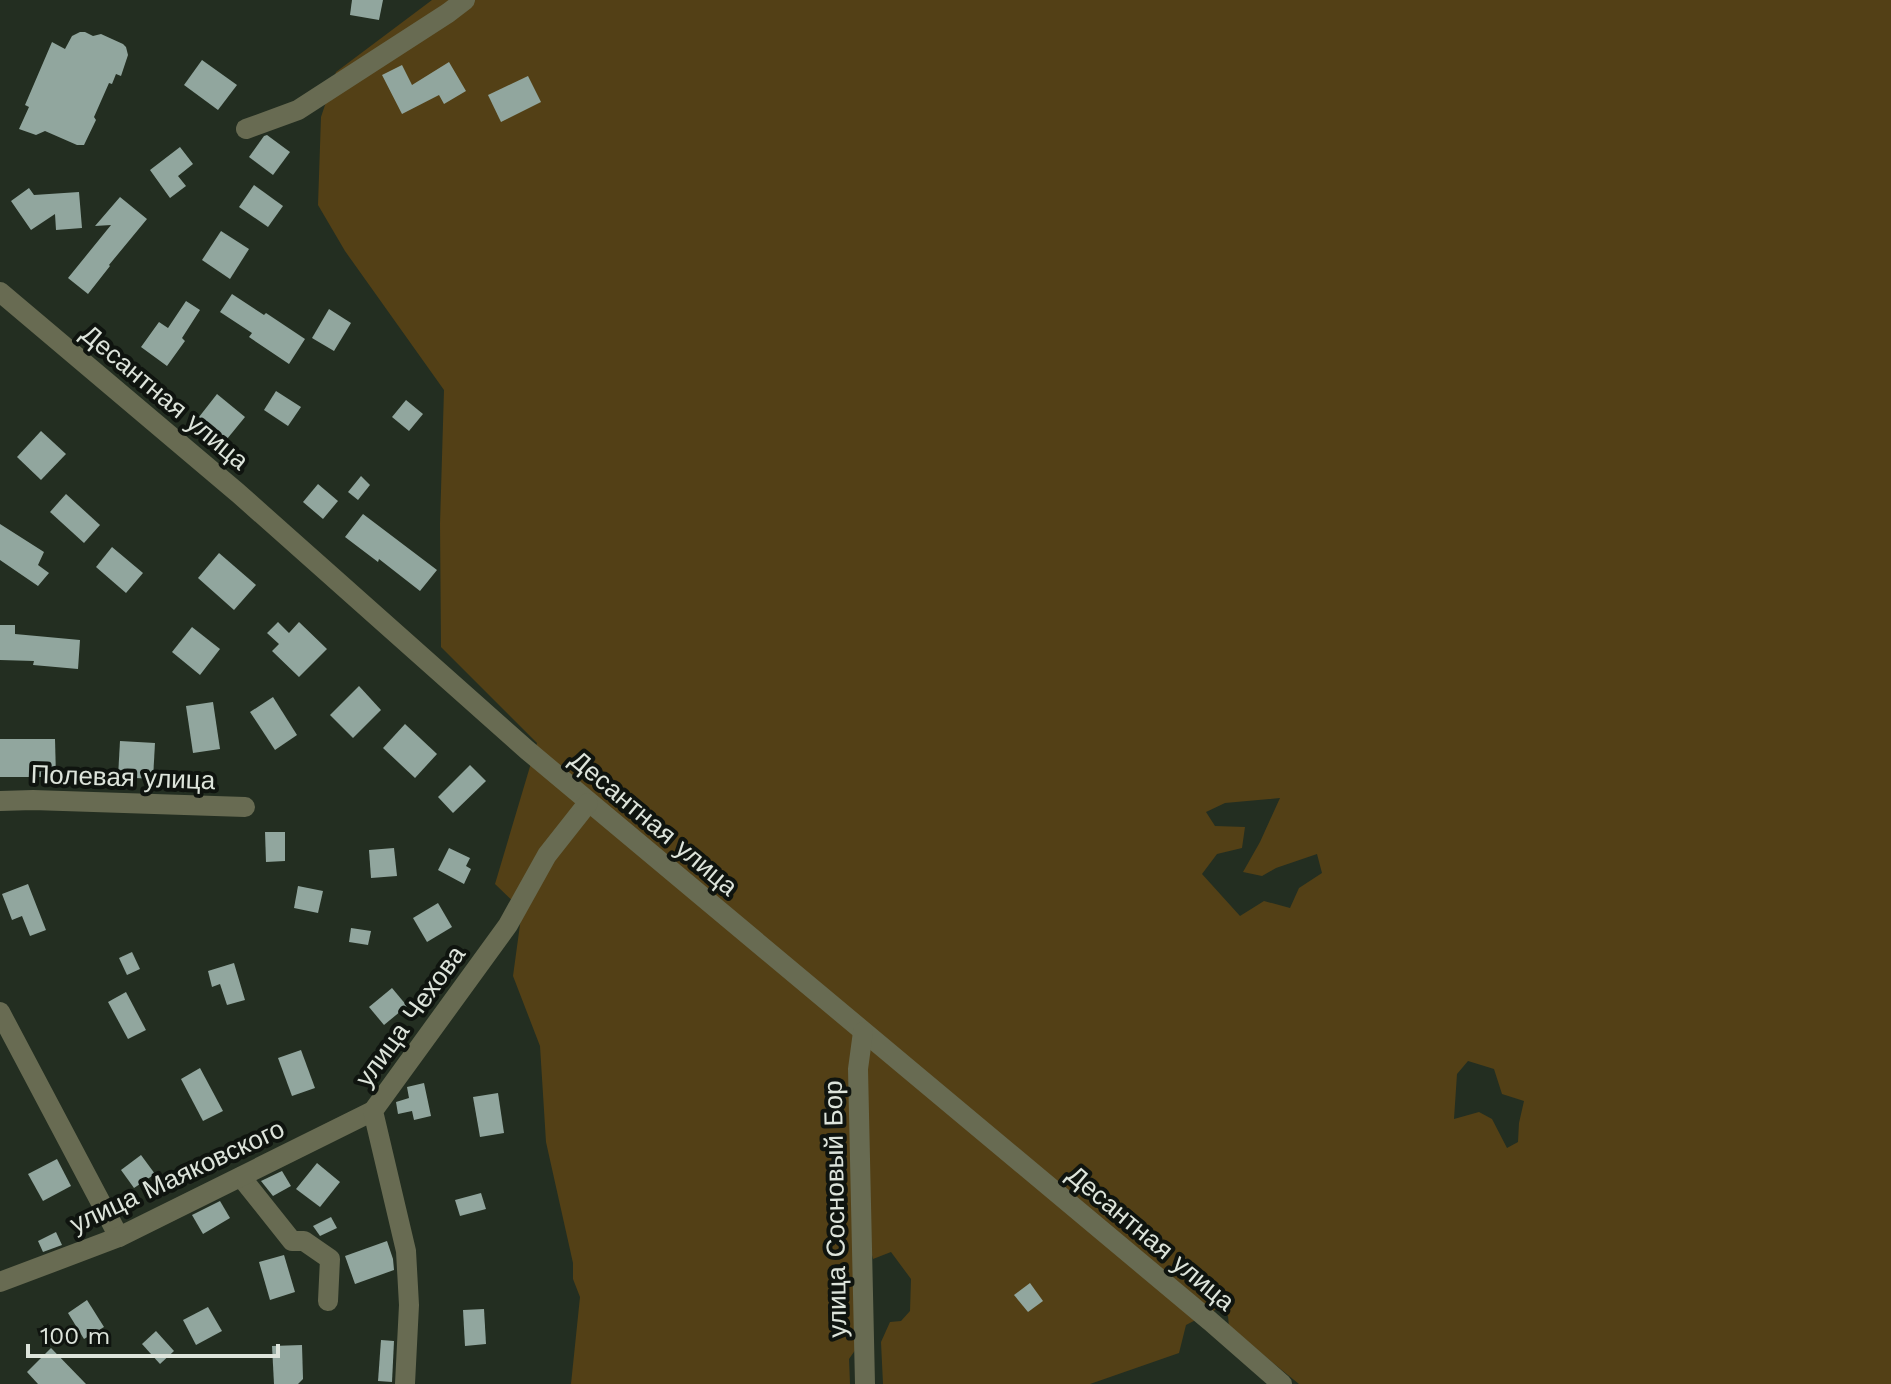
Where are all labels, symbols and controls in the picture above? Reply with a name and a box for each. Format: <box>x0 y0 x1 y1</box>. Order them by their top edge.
street label: Десантная улица <box>75 318 255 476</box>
street label: Десантная улица <box>564 744 744 902</box>
street label: Полевая улица <box>30 759 216 795</box>
street label: улица Чехова <box>349 939 471 1092</box>
street label: улица Сосновый Бор <box>818 1080 852 1338</box>
street label: улица Маяковского <box>65 1113 289 1239</box>
street label: Десантная улица <box>1061 1159 1241 1317</box>
scale bar <box>28 1308 278 1358</box>
text: 100 m <box>40 1322 110 1350</box>

